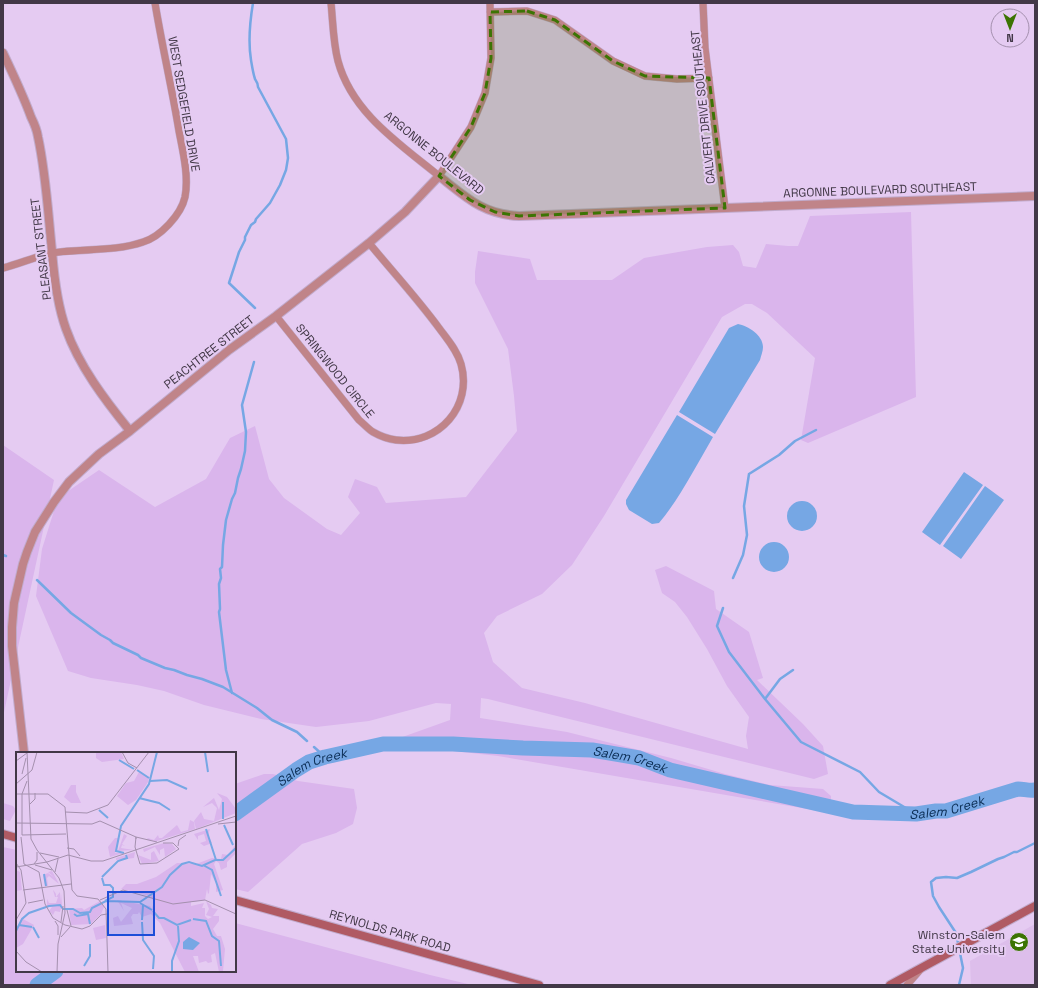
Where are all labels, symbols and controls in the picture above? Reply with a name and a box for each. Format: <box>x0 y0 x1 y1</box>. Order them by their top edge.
north arrow <box>990 8 1030 48</box>
street label: CALVERT DRIVE SOUTHEAST <box>687 29 719 185</box>
text: N <box>1006 31 1014 45</box>
street label: WEST SEDGEFIELD DRIVE <box>164 35 204 173</box>
street label: ARGONNE BOULEVARD <box>381 108 487 198</box>
street label: ARGONNE BOULEVARD SOUTHEAST <box>783 179 977 201</box>
street label: PLEASANT STREET <box>27 197 55 301</box>
street label: PEACHTREE STREET <box>161 312 257 392</box>
street label: SPRINGWOOD CIRCLE <box>292 320 378 422</box>
water label: Salem Creek <box>592 742 672 777</box>
water label: Salem Creek <box>273 743 350 790</box>
inset map <box>16 752 236 972</box>
water label: Salem Creek <box>909 791 988 823</box>
street label: REYNOLDS PARK ROAD <box>327 906 453 956</box>
place label: Winston-Salem State University <box>912 927 1005 957</box>
school or university icon: Winston-Salem State University <box>1008 931 1030 953</box>

